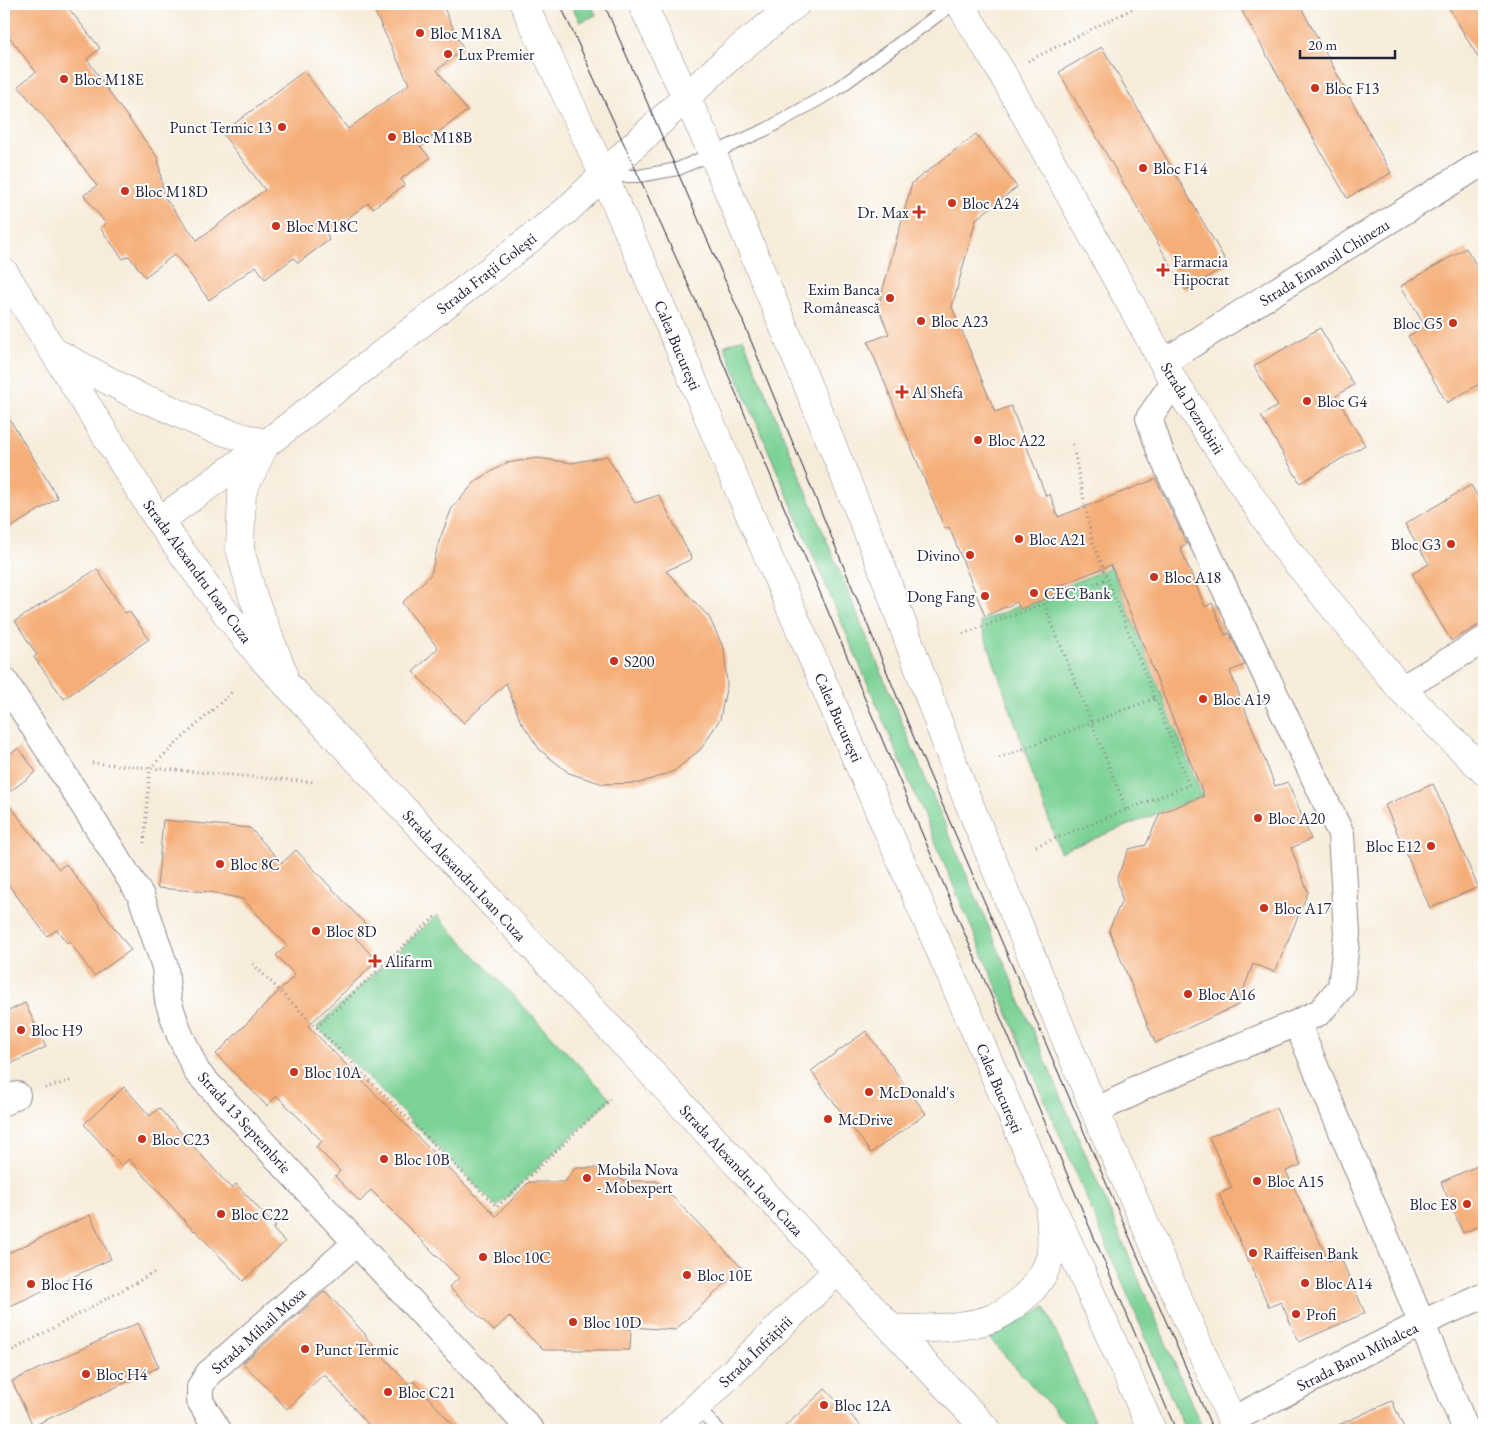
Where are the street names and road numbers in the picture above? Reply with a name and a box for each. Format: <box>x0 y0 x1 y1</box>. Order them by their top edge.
street label: Strada Emanoil Chinezu <box>1255 214 1394 311</box>
street label: Strada Frații Golești <box>432 228 541 319</box>
street label: Calea București <box>649 297 706 393</box>
street label: Strada Dezrobirii <box>1156 358 1229 458</box>
street label: Strada Alexandru Ioan Cuza <box>138 495 257 648</box>
street label: Calea București <box>809 669 868 765</box>
street label: Strada Alexandru Ioan Cuza <box>398 805 532 946</box>
street label: Calea București <box>971 1040 1028 1136</box>
street label: Strada 13 Septembrie <box>193 1067 296 1178</box>
street label: Strada Alexandru Ioan Cuza <box>675 1100 809 1241</box>
street label: Strada Mihail Moxa <box>207 1282 311 1378</box>
street label: Strada Înfrățirii <box>714 1311 797 1392</box>
street label: Strada Banu Mihalcea <box>1293 1317 1422 1396</box>

